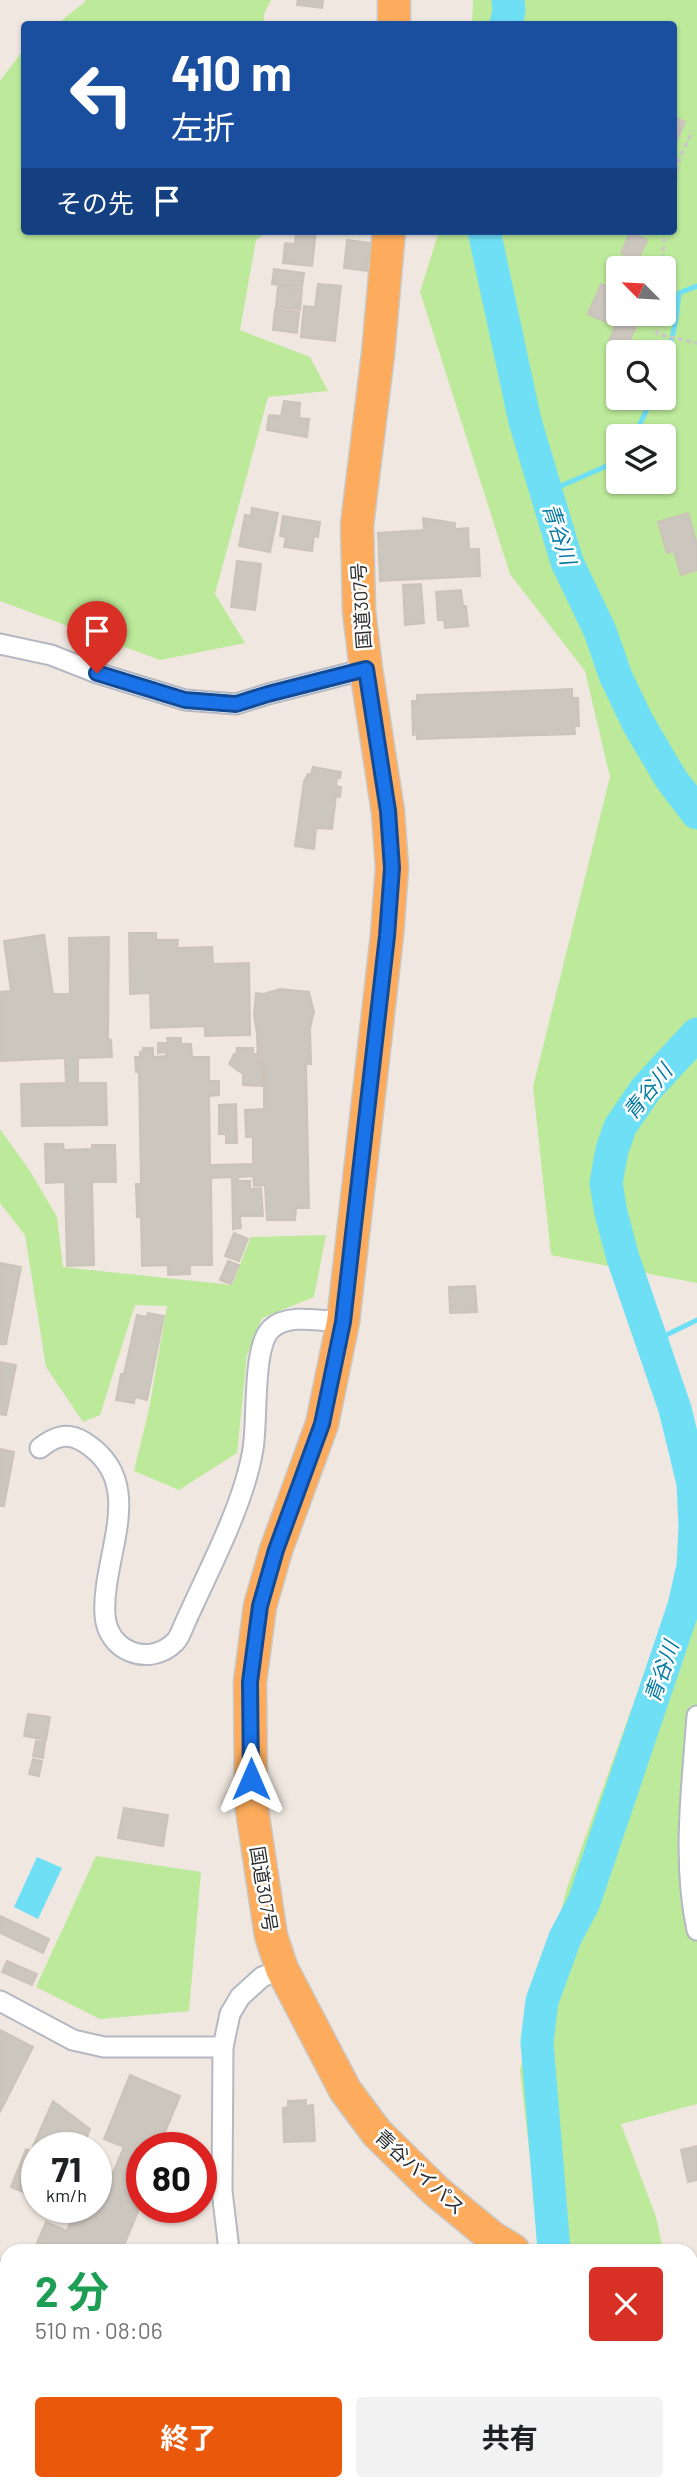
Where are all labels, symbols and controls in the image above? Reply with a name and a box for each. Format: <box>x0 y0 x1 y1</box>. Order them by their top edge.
text: 410 m <box>171 42 292 101</box>
icon: left <box>56 49 147 140</box>
text: 左折 <box>171 107 235 145</box>
icon: arrive <box>148 182 186 220</box>
text: その先 <box>56 187 134 218</box>
north arrow <box>606 256 676 326</box>
map controls <box>606 256 676 494</box>
button: search <box>606 340 676 410</box>
button: layers <box>606 424 676 494</box>
water label: 青谷川 <box>539 500 583 569</box>
street label: 国道307号 <box>346 562 375 650</box>
pin <box>67 601 127 673</box>
icon: arrive <box>78 612 116 650</box>
water label: 青谷川 <box>617 1057 678 1123</box>
water label: 青谷川 <box>639 1636 683 1705</box>
position arrow <box>214 1742 288 1816</box>
street label: 国道307号 <box>246 1844 283 1933</box>
street label: 青谷バイパス <box>371 2124 470 2219</box>
speed limit sign: 80 <box>126 2132 217 2223</box>
text: 71 <box>51 2147 81 2189</box>
text: km/h <box>46 2184 87 2206</box>
text: 2 分 <box>35 2265 109 2315</box>
button: close <box>589 2267 663 2341</box>
text: 510 m · 08:06 <box>35 2316 163 2344</box>
button: 終了 <box>35 2397 342 2477</box>
button: 共有 <box>356 2397 663 2477</box>

